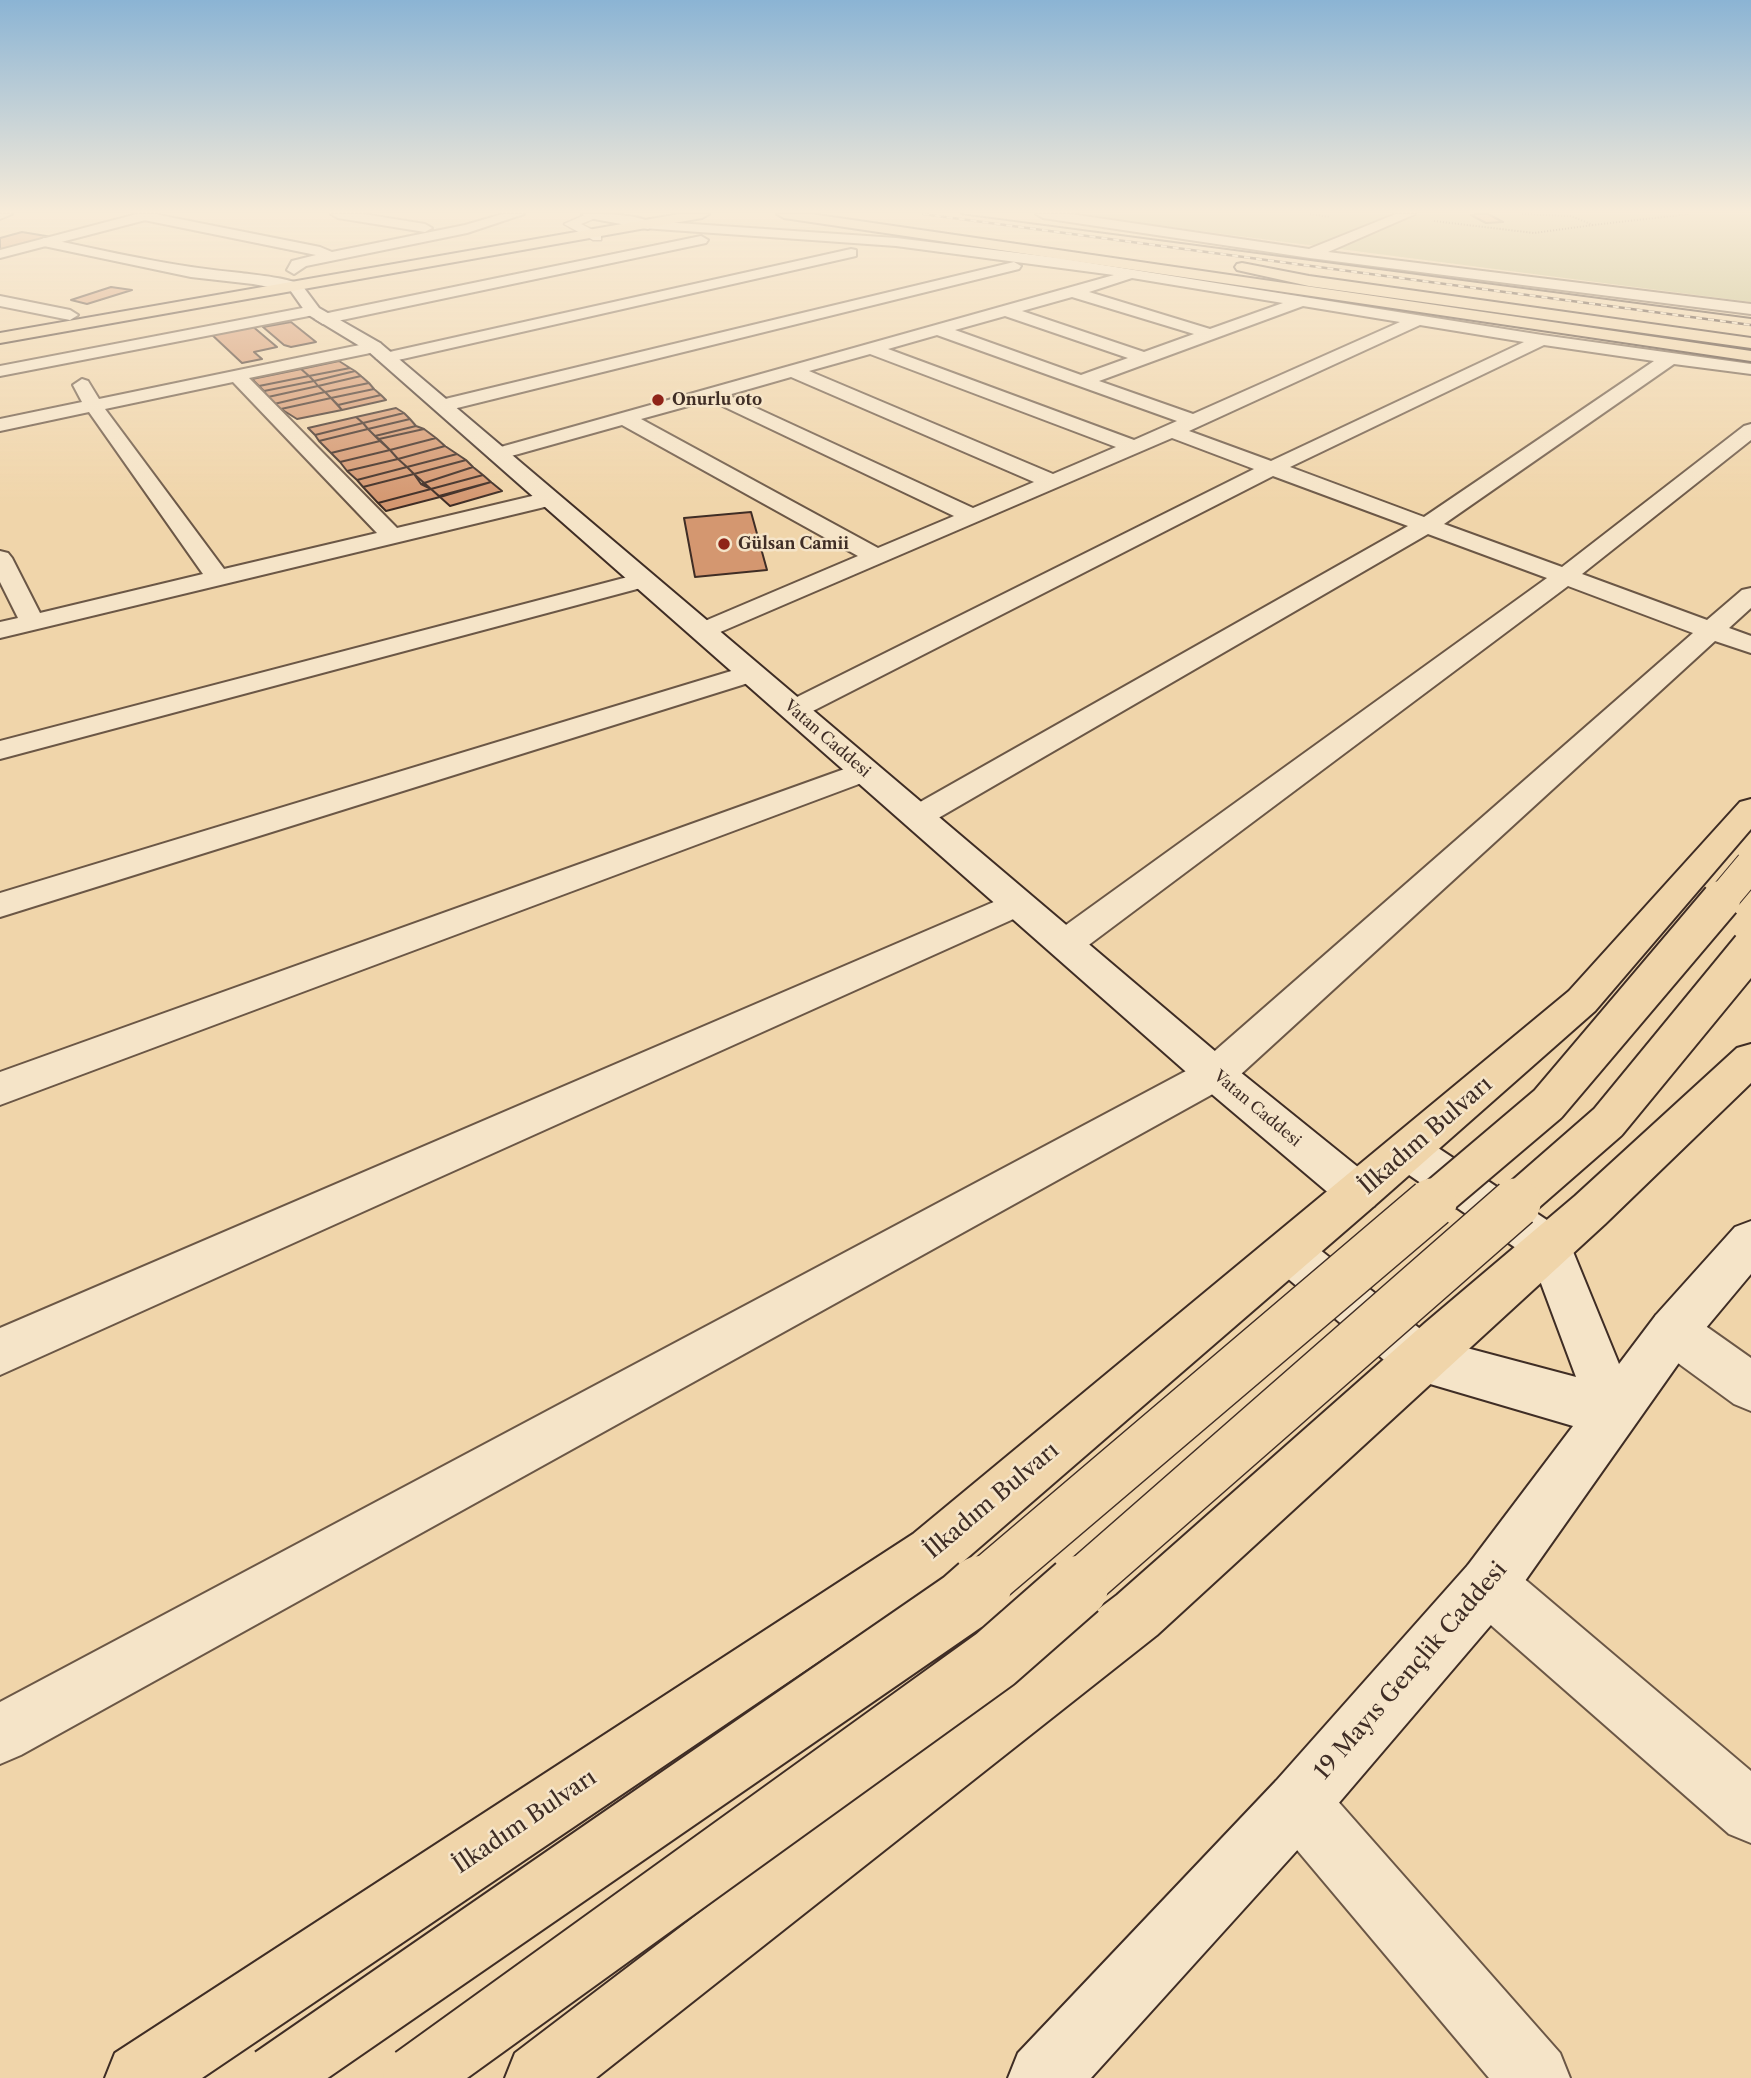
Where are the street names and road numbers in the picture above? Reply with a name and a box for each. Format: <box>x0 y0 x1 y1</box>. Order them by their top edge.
street label: Vatan Caddesi <box>780 696 874 782</box>
street label: Vatan Caddesi <box>1209 1067 1305 1151</box>
street label: İlkadım Bulvarı <box>1354 1071 1498 1201</box>
street label: İlkadım Bulvarı <box>919 1437 1065 1565</box>
street label: 19 Mayıs Gençlik Caddesi <box>1309 1557 1513 1785</box>
street label: İlkadım Bulvarı <box>448 1764 602 1880</box>

